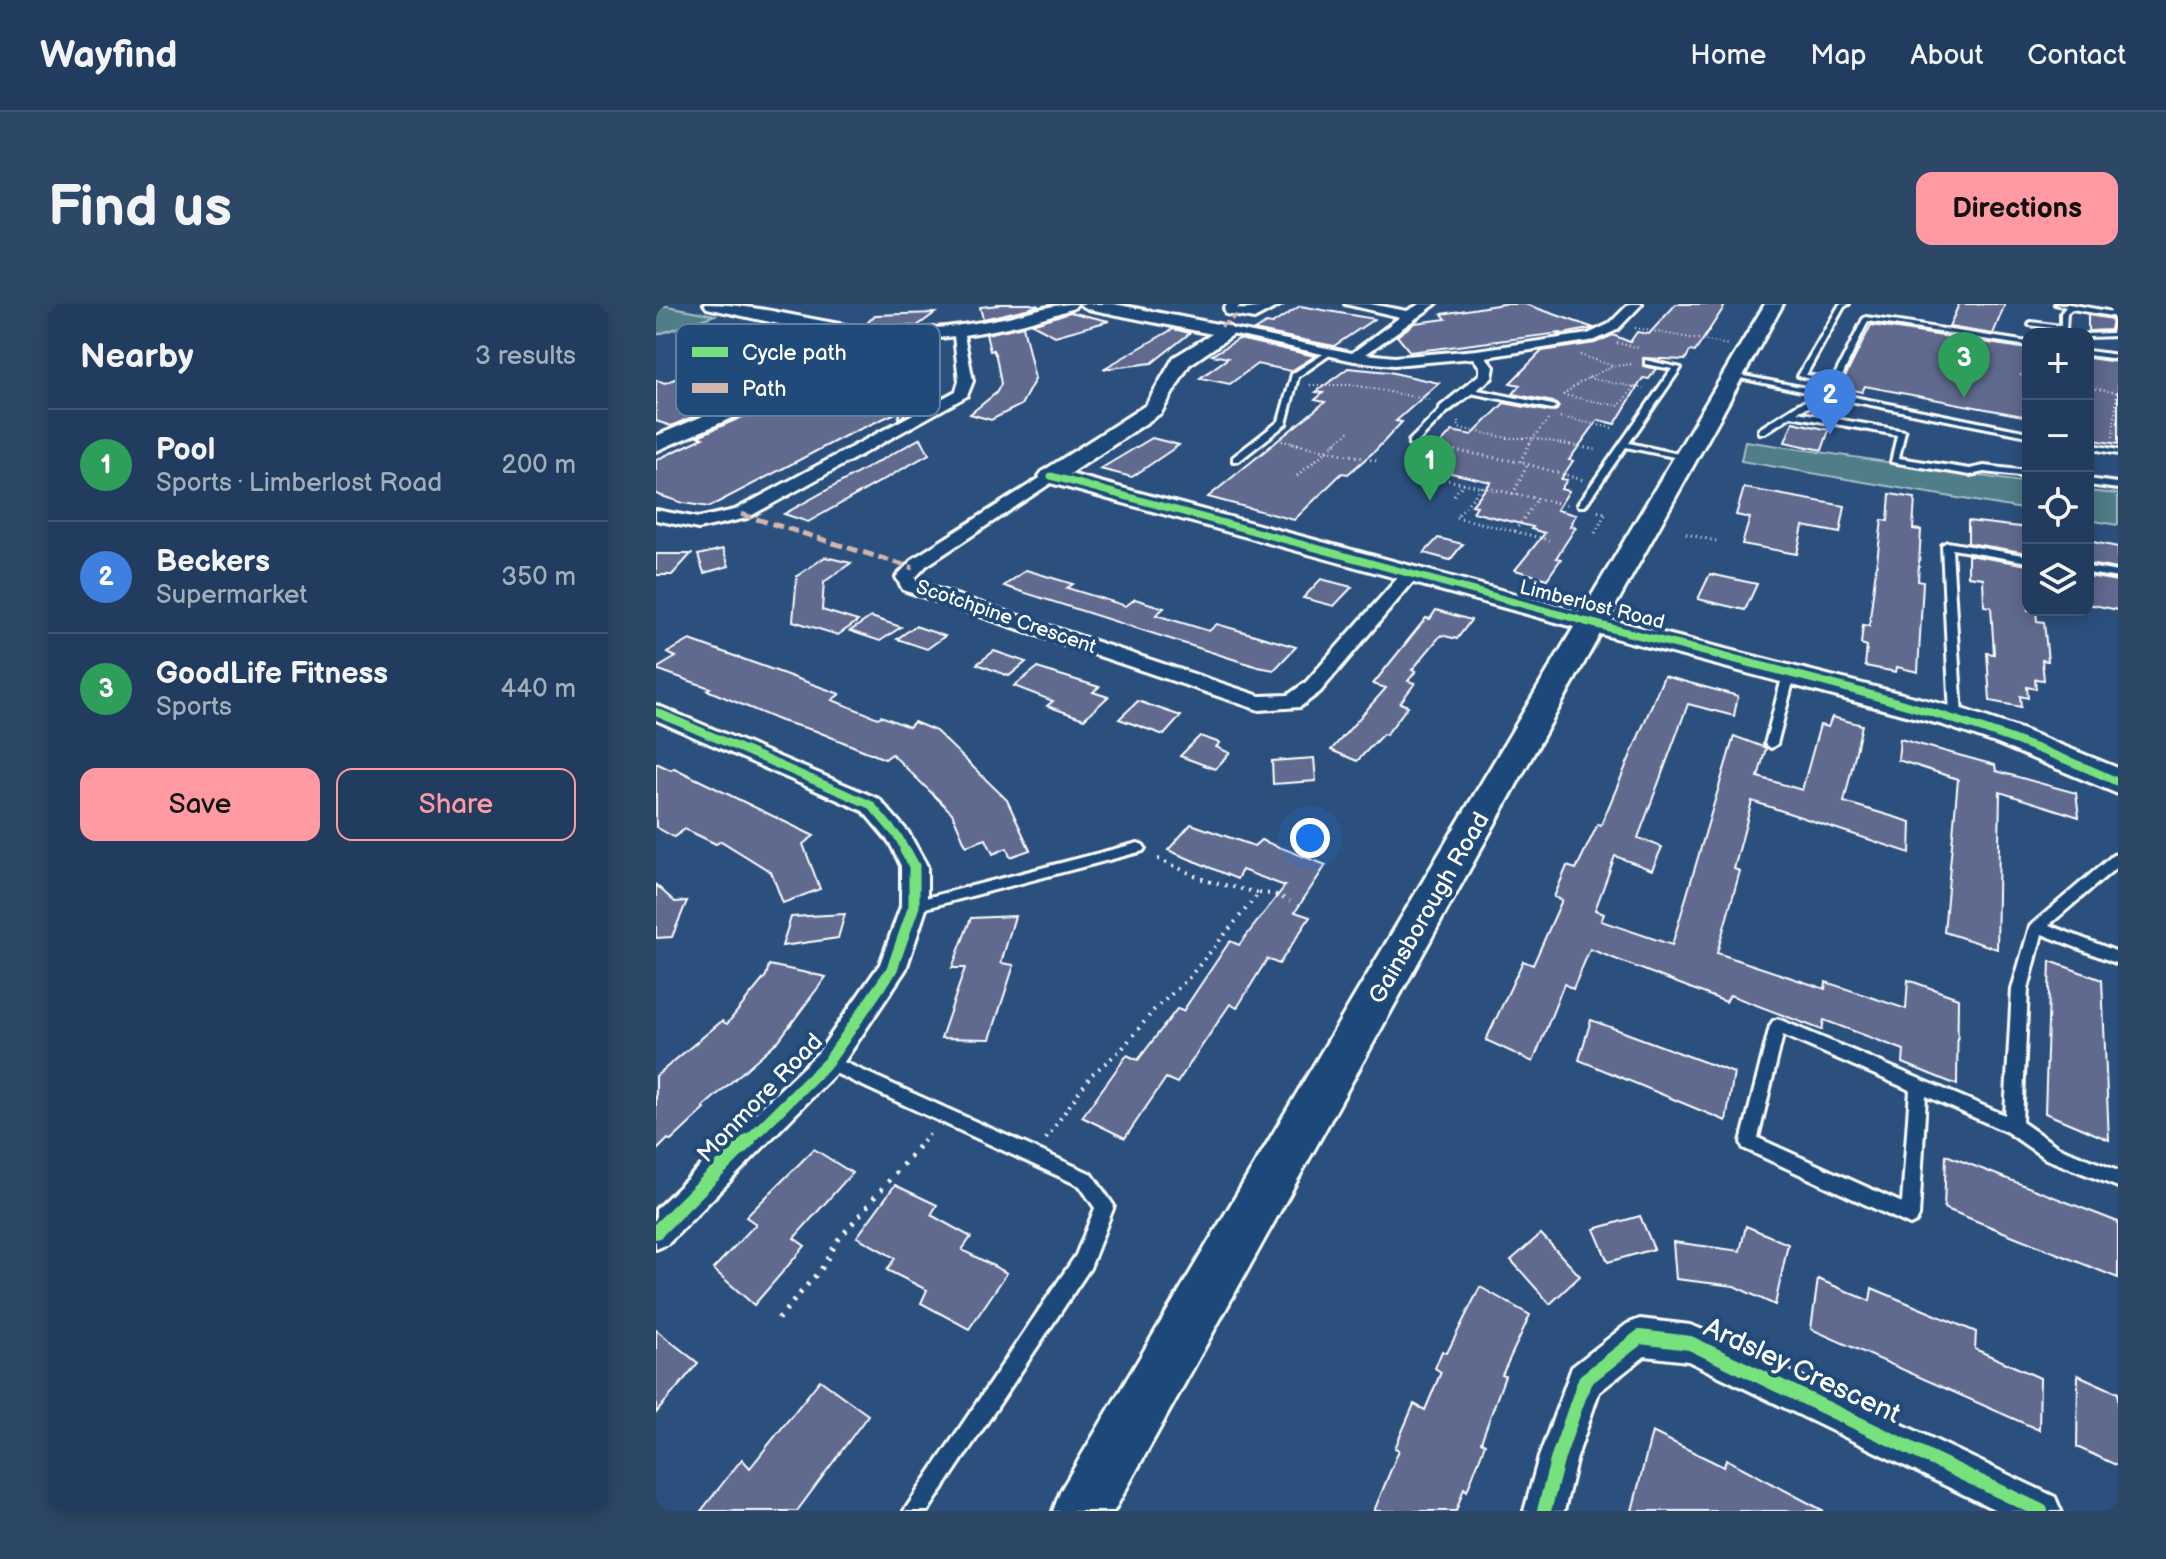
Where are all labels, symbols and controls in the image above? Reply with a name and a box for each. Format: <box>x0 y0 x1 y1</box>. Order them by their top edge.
text: Wayfind <box>40 33 178 78</box>
text: Home <box>1690 39 1766 72</box>
text: Map <box>1810 39 1867 72</box>
text: About <box>1911 39 1983 72</box>
text: Contact <box>2027 39 2126 72</box>
button: Directions <box>1916 172 2118 245</box>
text: Find us <box>48 175 232 242</box>
legend <box>676 324 940 416</box>
map controls <box>2022 328 2094 616</box>
button: + <box>2022 328 2094 400</box>
pin: 3 <box>1938 332 1990 398</box>
text: Nearby <box>80 336 194 377</box>
text: Cycle path <box>742 340 847 367</box>
text: 3 results <box>475 341 576 372</box>
pin: 2 <box>1804 369 1856 435</box>
text: Path <box>742 376 786 403</box>
button: − <box>2022 400 2094 472</box>
text: Pool <box>156 432 215 468</box>
pin: 1 <box>1404 435 1456 501</box>
text: 1 <box>101 450 111 481</box>
text: 200 m <box>502 450 576 481</box>
text: Sports · Limberlost Road <box>156 468 442 499</box>
button: locate <box>2022 472 2094 544</box>
text: Beckers <box>156 544 270 580</box>
button: layers <box>2022 544 2094 616</box>
text: 2 <box>98 562 114 593</box>
text: 350 m <box>501 562 576 593</box>
street label: Scotchpine Crescent <box>913 575 1099 659</box>
street label: Limberlost Road <box>1517 575 1667 635</box>
text: Supermarket <box>156 580 307 611</box>
text: GoodLife Fitness <box>156 656 388 692</box>
text: 3 <box>98 674 114 705</box>
text: 440 m <box>500 674 576 705</box>
text: Sports <box>156 692 232 723</box>
button: Save <box>80 768 320 841</box>
button: Share <box>336 768 576 841</box>
street label: Gainsborough Road <box>1362 807 1496 1009</box>
your location <box>1290 818 1330 858</box>
street label: Monmore Road <box>691 1027 829 1169</box>
street label: Ardsley Crescent <box>1698 1311 1906 1431</box>

